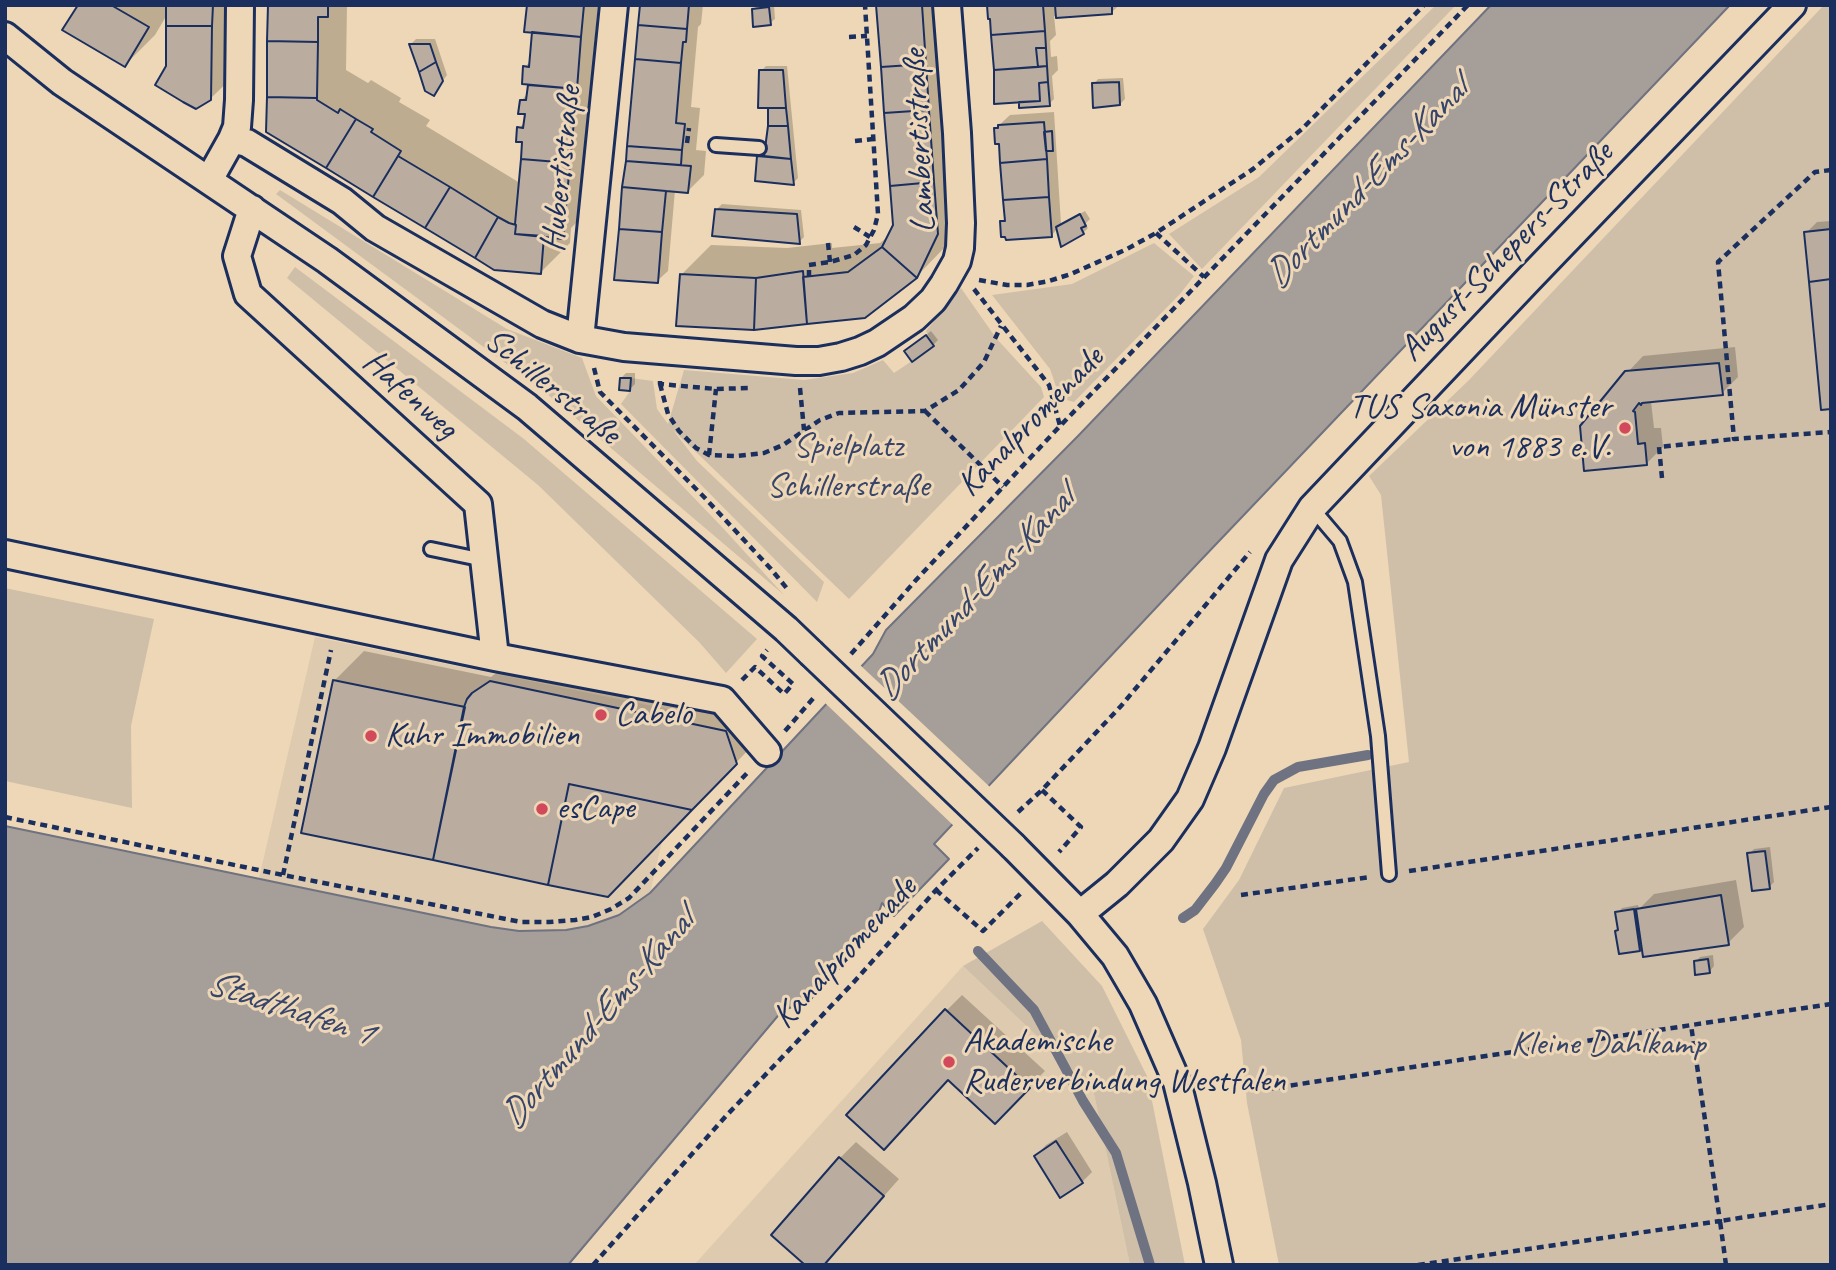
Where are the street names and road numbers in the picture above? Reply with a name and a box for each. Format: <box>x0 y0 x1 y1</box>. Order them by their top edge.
street label: Lambertistraße <box>894 48 946 234</box>
street label: Hubertistraße <box>532 84 592 254</box>
street label: August-Schepers-Straße <box>1391 133 1623 371</box>
street label: Schillerstraße <box>476 319 628 455</box>
street label: Kanalpromenade <box>949 338 1113 506</box>
street label: Hafenweg <box>354 341 466 449</box>
street label: Kanalpromenade <box>764 868 926 1038</box>

